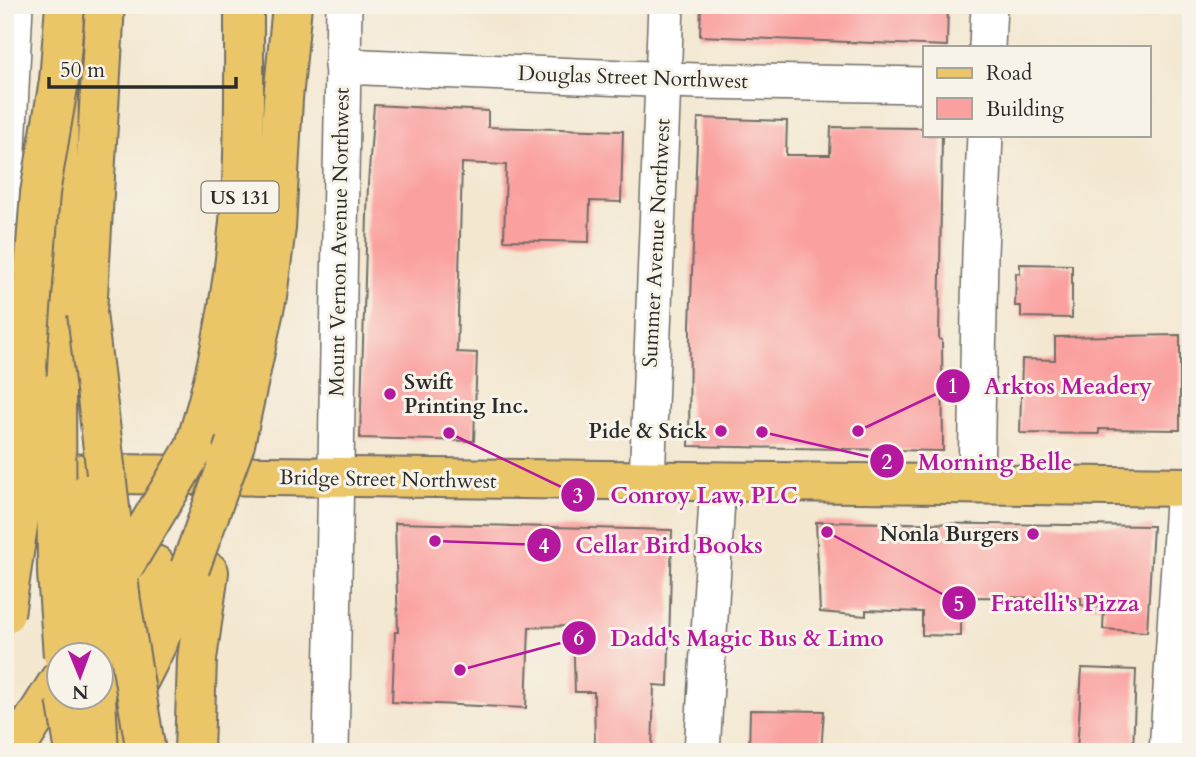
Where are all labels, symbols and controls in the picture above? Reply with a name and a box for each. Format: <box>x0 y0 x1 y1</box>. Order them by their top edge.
scale bar <box>49 46 236 90</box>
legend <box>923 46 1150 136</box>
text: 50 m <box>60 56 105 85</box>
street label: Douglas Street Northwest <box>518 59 749 96</box>
text: Road <box>986 59 1032 88</box>
street label: Mount Vernon Avenue Northwest <box>322 87 357 397</box>
text: Building <box>986 95 1064 124</box>
street label: Summer Avenue Northwest <box>635 117 678 368</box>
road number: US 131 <box>202 182 278 212</box>
callout: Arktos Meadery <box>935 364 1166 408</box>
place label: Swift Printing Inc. <box>404 368 529 421</box>
text: Arktos Meadery <box>984 371 1152 402</box>
text: 1 <box>948 372 958 401</box>
marker: Swift Printing Inc. <box>382 386 398 402</box>
place label: Pide & Stick <box>589 417 707 446</box>
marker: Pide & Stick <box>713 423 729 439</box>
callout: Morning Belle <box>869 439 1086 483</box>
text: Morning Belle <box>918 447 1072 478</box>
text: 2 <box>882 448 893 477</box>
street label: Bridge Street Northwest <box>279 463 497 496</box>
callout: Conroy Law, PLC <box>561 473 811 517</box>
text: Conroy Law, PLC <box>610 480 798 511</box>
text: 3 <box>573 482 583 511</box>
place label: Nonla Burgers <box>880 520 1019 549</box>
callout: Cellar Bird Books <box>526 523 777 567</box>
marker: Nonla Burgers <box>1025 526 1041 542</box>
text: Cellar Bird Books <box>575 530 763 561</box>
text: 4 <box>539 532 550 561</box>
callout: Fratelli's Pizza <box>942 581 1154 625</box>
text: Fratelli's Pizza <box>991 588 1140 619</box>
text: 5 <box>954 590 964 619</box>
callout: Dadd's Magic Bus & Limo <box>562 616 898 660</box>
text: Dadd's Magic Bus & Limo <box>610 623 884 654</box>
text: 6 <box>574 624 585 653</box>
north arrow <box>46 642 116 712</box>
text: N <box>71 679 89 705</box>

